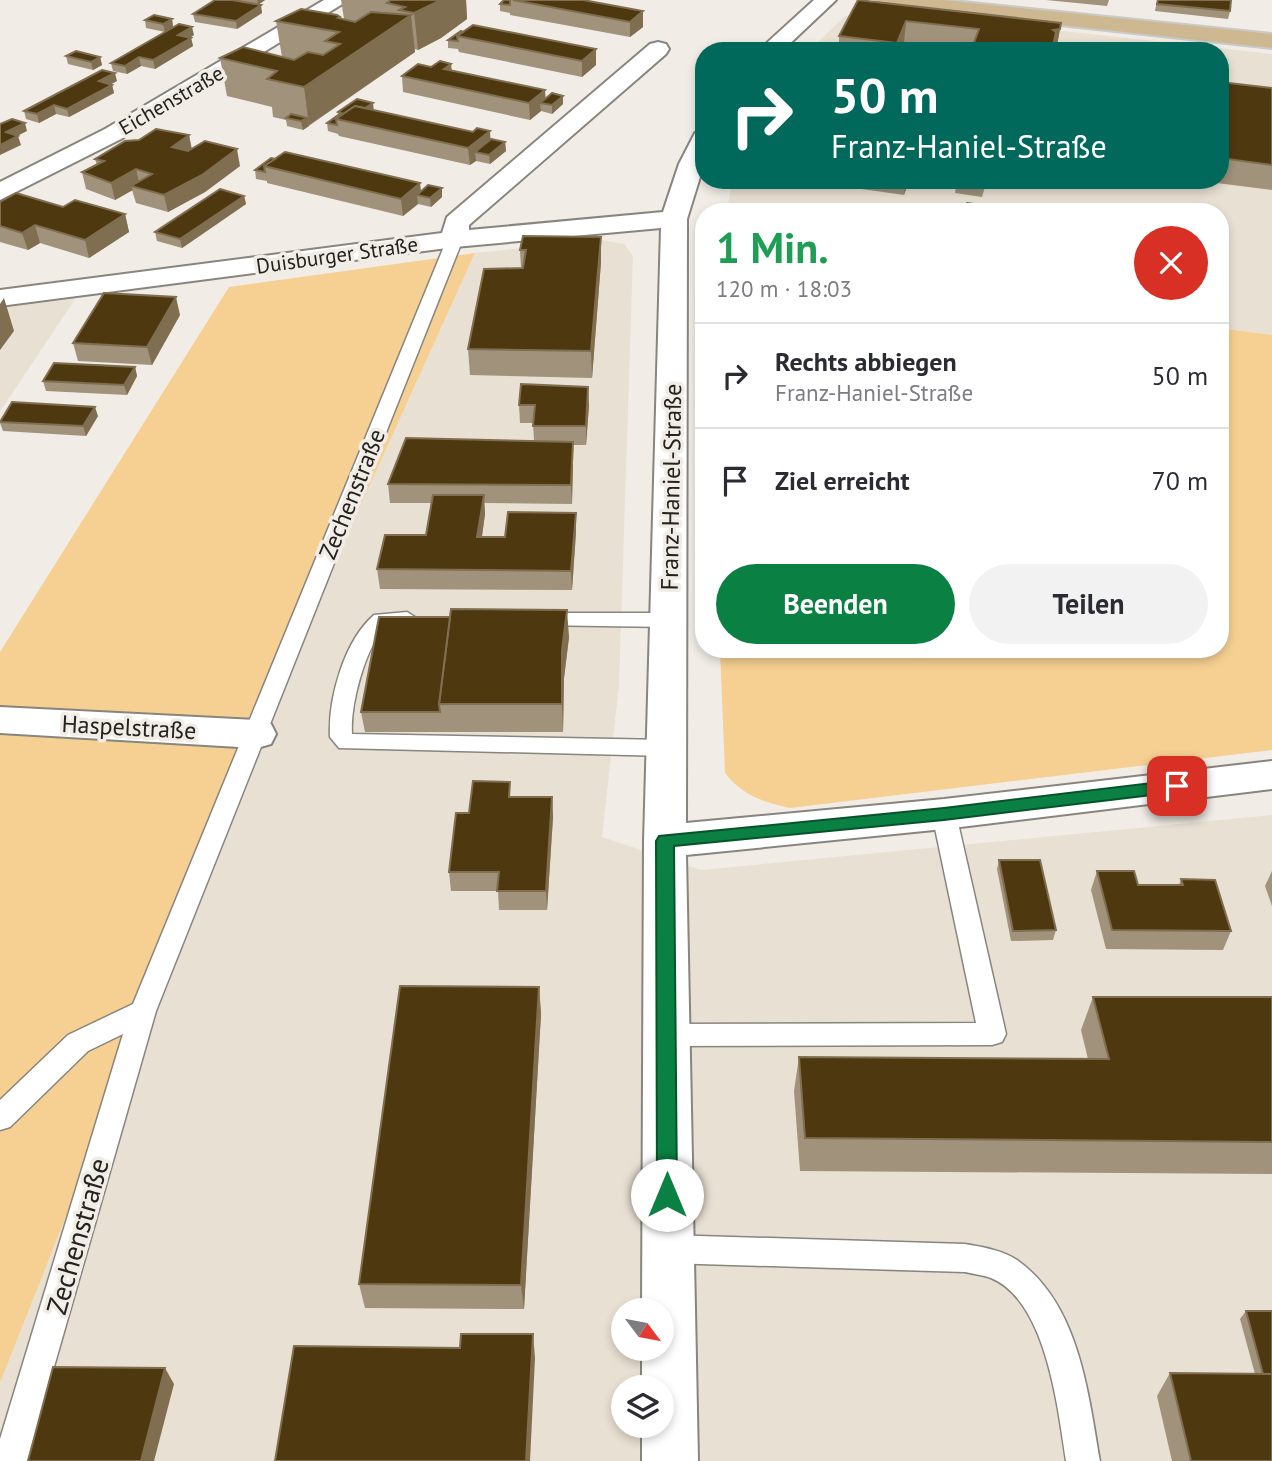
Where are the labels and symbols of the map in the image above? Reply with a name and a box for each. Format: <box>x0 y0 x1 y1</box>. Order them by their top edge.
street label: Eichenstraße <box>114 59 228 141</box>
street label: Duisburger Straße <box>254 230 420 280</box>
street label: Franz-Haniel-Straße <box>654 383 688 591</box>
street label: Zechenstraße <box>312 424 392 564</box>
street label: Haspelstraße <box>61 708 197 746</box>
pin <box>1147 756 1207 816</box>
street label: Zechenstraße <box>37 1154 117 1318</box>
position arrow <box>630 1158 704 1232</box>
north arrow <box>611 1298 674 1362</box>

